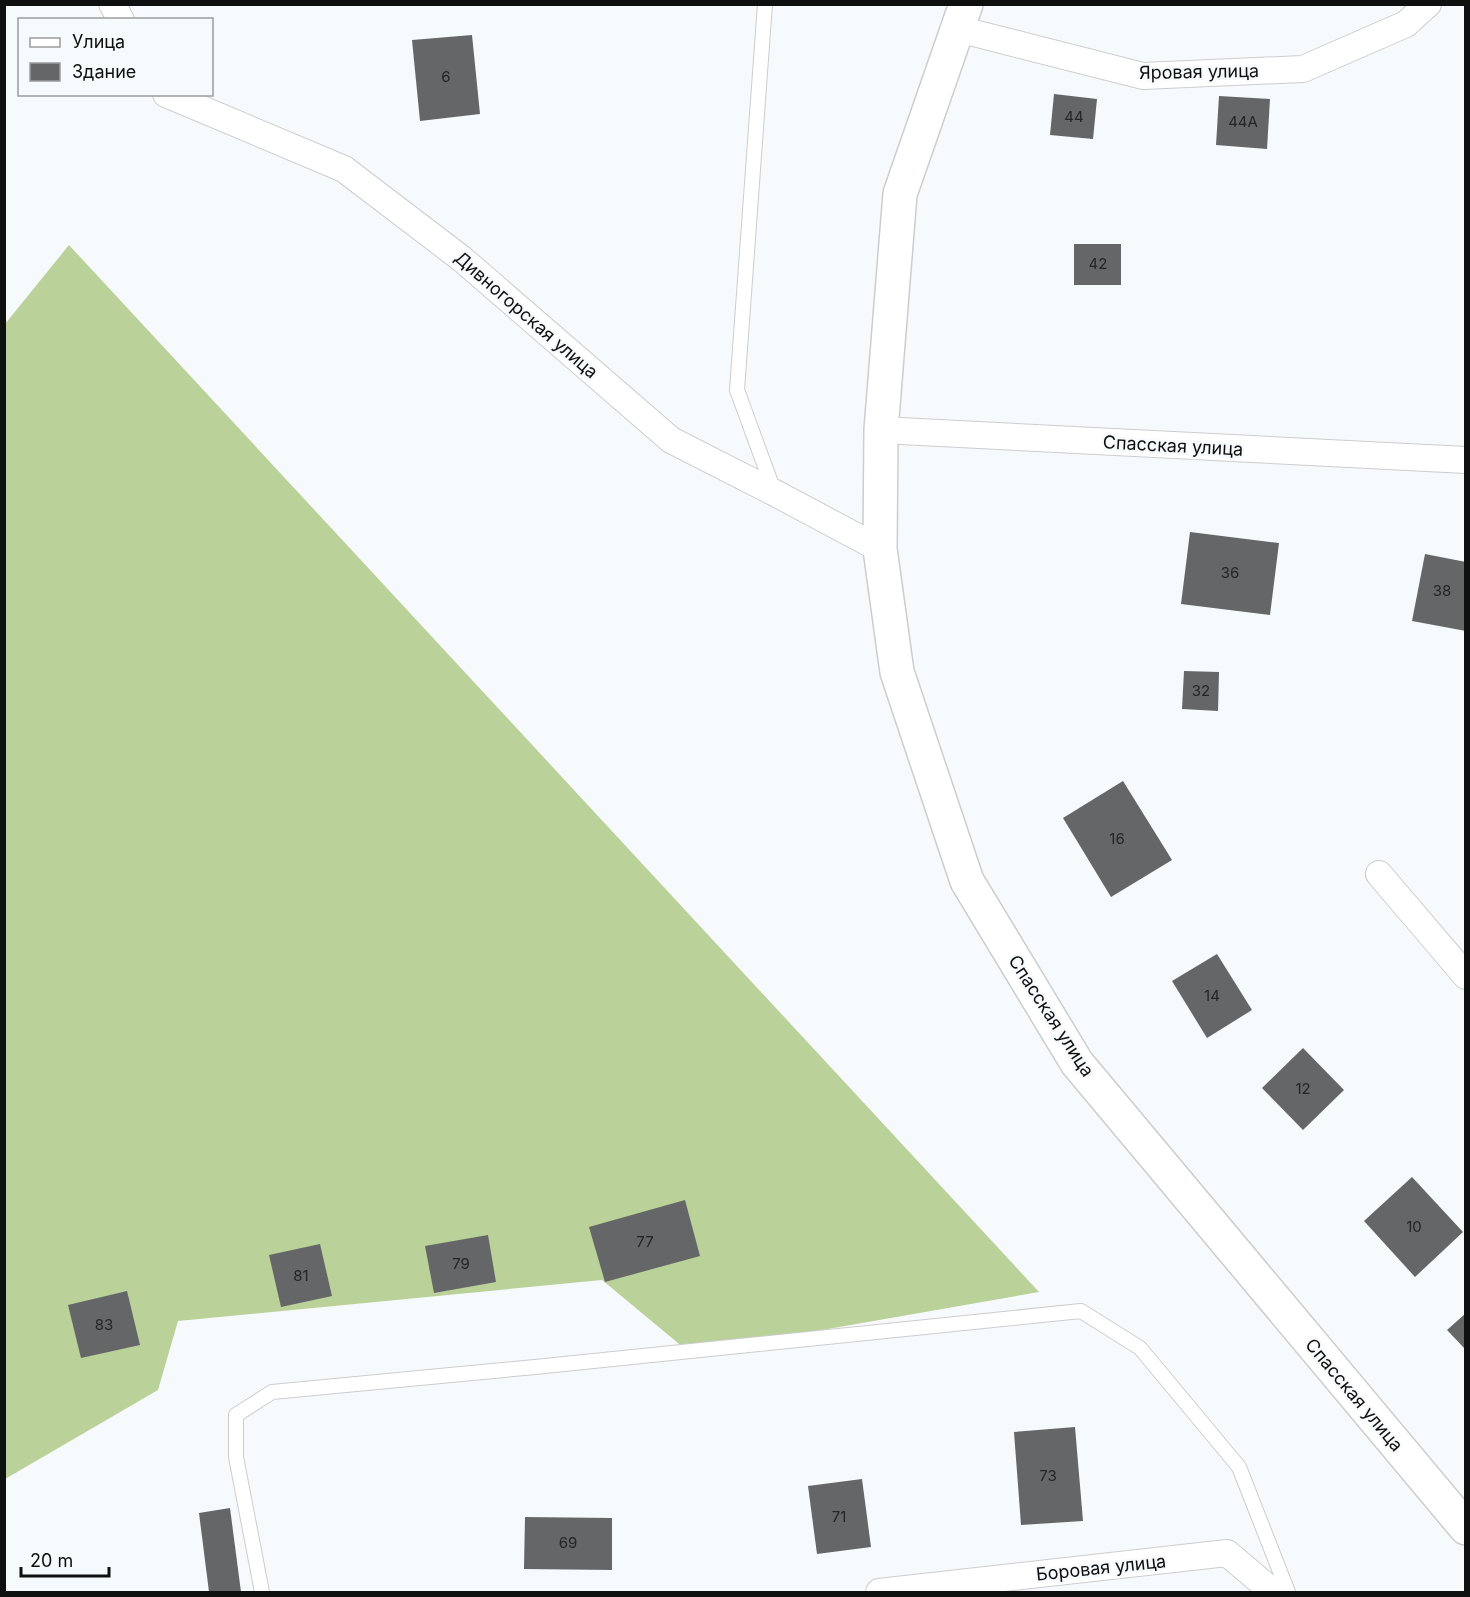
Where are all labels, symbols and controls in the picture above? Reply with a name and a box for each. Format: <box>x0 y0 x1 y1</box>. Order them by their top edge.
legend <box>18 18 213 96</box>
text: Улица <box>72 31 125 52</box>
street label: Яровая улица <box>1139 60 1259 83</box>
text: Здание <box>72 61 136 82</box>
house number: 6 <box>441 67 451 86</box>
house number: 44 <box>1064 107 1084 126</box>
house number: 44А <box>1228 112 1258 131</box>
street label: Дивногорская улица <box>450 247 602 382</box>
house number: 42 <box>1089 254 1107 273</box>
street label: Спасская улица <box>1102 431 1244 460</box>
house number: 36 <box>1221 563 1239 582</box>
house number: 38 <box>1433 581 1451 600</box>
house number: 32 <box>1192 681 1210 700</box>
house number: 16 <box>1109 829 1125 848</box>
street label: Спасская улица <box>1004 951 1098 1080</box>
house number: 14 <box>1204 986 1220 1005</box>
house number: 12 <box>1295 1079 1311 1098</box>
house number: 10 <box>1406 1217 1422 1236</box>
house number: 77 <box>636 1232 654 1251</box>
house number: 79 <box>452 1254 470 1273</box>
house number: 81 <box>293 1266 309 1285</box>
house number: 83 <box>95 1315 113 1334</box>
street label: Спасская улица <box>1301 1334 1408 1455</box>
house number: 73 <box>1039 1466 1057 1485</box>
house number: 71 <box>832 1507 846 1526</box>
house number: 69 <box>559 1533 577 1552</box>
scale bar <box>21 1540 110 1578</box>
text: 20 m <box>30 1550 73 1571</box>
street label: Боровая улица <box>1035 1550 1167 1585</box>

